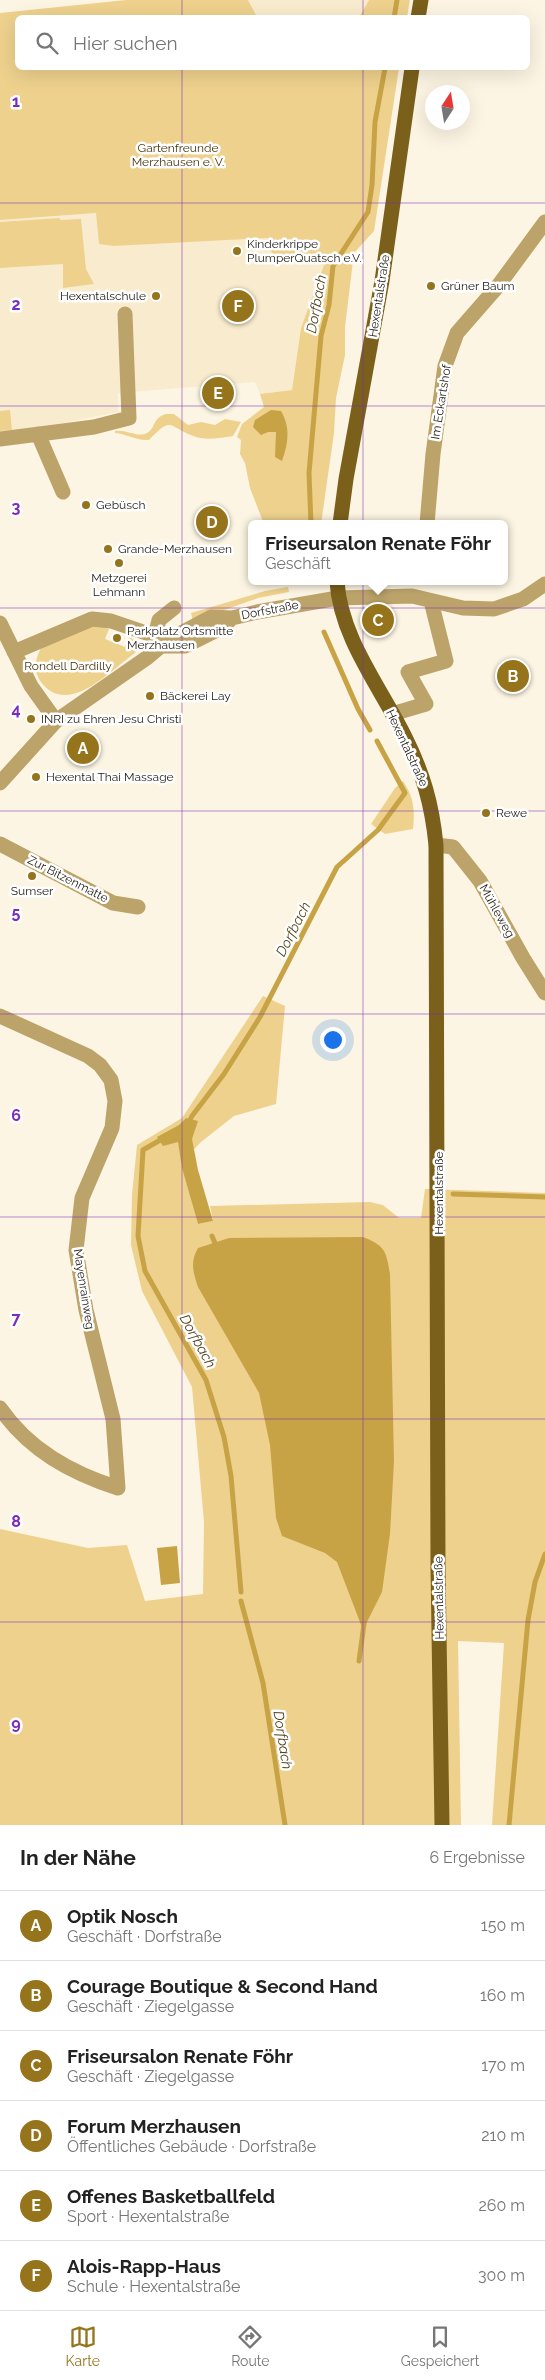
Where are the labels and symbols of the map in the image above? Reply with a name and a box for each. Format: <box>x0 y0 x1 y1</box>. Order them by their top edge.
north arrow <box>425 85 470 130</box>
text: 1 <box>12 92 20 111</box>
park label: Gartenfreunde Merzhausen e. V. <box>132 141 224 169</box>
place label: Kinderkrippe PlumperQuatsch e.V. <box>247 237 362 265</box>
marker: Kinderkrippe PlumperQuatsch e.V. <box>231 245 243 257</box>
street label: Hexentalstraße <box>366 254 392 338</box>
water label: Dorfbach <box>303 273 329 334</box>
place label: Grüner Baum <box>441 279 515 293</box>
marker: Grüner Baum <box>425 280 437 292</box>
pin: F <box>222 287 254 325</box>
place label: Hexentalschule <box>60 289 146 303</box>
marker: Hexentalschule <box>150 290 162 302</box>
text: 2 <box>11 295 21 314</box>
street label: Im Eckartshof <box>428 363 454 440</box>
pin: E <box>202 374 234 412</box>
text: 3 <box>12 498 21 517</box>
place label: Gebüsch <box>96 498 146 512</box>
marker: Gebüsch <box>80 499 92 511</box>
pin: D <box>196 503 228 541</box>
place label: Grande-Merzhausen <box>118 542 232 556</box>
marker: Grande-Merzhausen <box>102 543 114 555</box>
marker: Metzgerei Lehmann <box>113 557 125 569</box>
place label: Metzgerei Lehmann <box>91 571 147 599</box>
street label: Dorfstraße <box>240 598 300 622</box>
pin: C <box>362 601 394 639</box>
place label: Parkplatz Ortsmitte Merzhausen <box>127 624 233 652</box>
marker: Parkplatz Ortsmitte Merzhausen <box>111 632 123 644</box>
pin: B <box>497 657 529 695</box>
park label: Rondell Dardilly <box>24 659 112 673</box>
place label: Bäckerei Lay <box>160 689 231 703</box>
marker: Bäckerei Lay <box>144 690 156 702</box>
text: 4 <box>11 700 21 719</box>
street label: Hexentalstraße <box>383 707 431 789</box>
place label: INRI zu Ehren Jesu Christi <box>41 712 182 726</box>
marker: INRI zu Ehren Jesu Christi <box>25 713 37 725</box>
pin: A <box>67 729 99 767</box>
place label: Hexental Thai Massage <box>46 770 174 784</box>
marker: Hexental Thai Massage <box>30 771 42 783</box>
place label: Rewe <box>496 806 527 820</box>
marker: Rewe <box>480 807 492 819</box>
street label: Zur Bitzenmatte <box>25 853 111 905</box>
marker: Sumser <box>26 870 38 882</box>
street label: Mühleweg <box>477 882 517 940</box>
place label: Sumser <box>11 884 54 898</box>
water label: Dorfbach <box>273 899 314 959</box>
text: 5 <box>12 903 21 922</box>
your location <box>320 1027 346 1053</box>
text: 6 <box>11 1106 21 1125</box>
street label: Hexentalstraße <box>432 1151 446 1235</box>
street label: Mayenrainweg <box>71 1248 97 1330</box>
text: 7 <box>12 1309 21 1328</box>
water label: Dorfbach <box>177 1311 219 1371</box>
text: 8 <box>11 1512 21 1531</box>
street label: Hexentalstraße <box>431 1556 447 1640</box>
water label: Dorfbach <box>270 1710 296 1770</box>
text: 9 <box>11 1714 21 1733</box>

